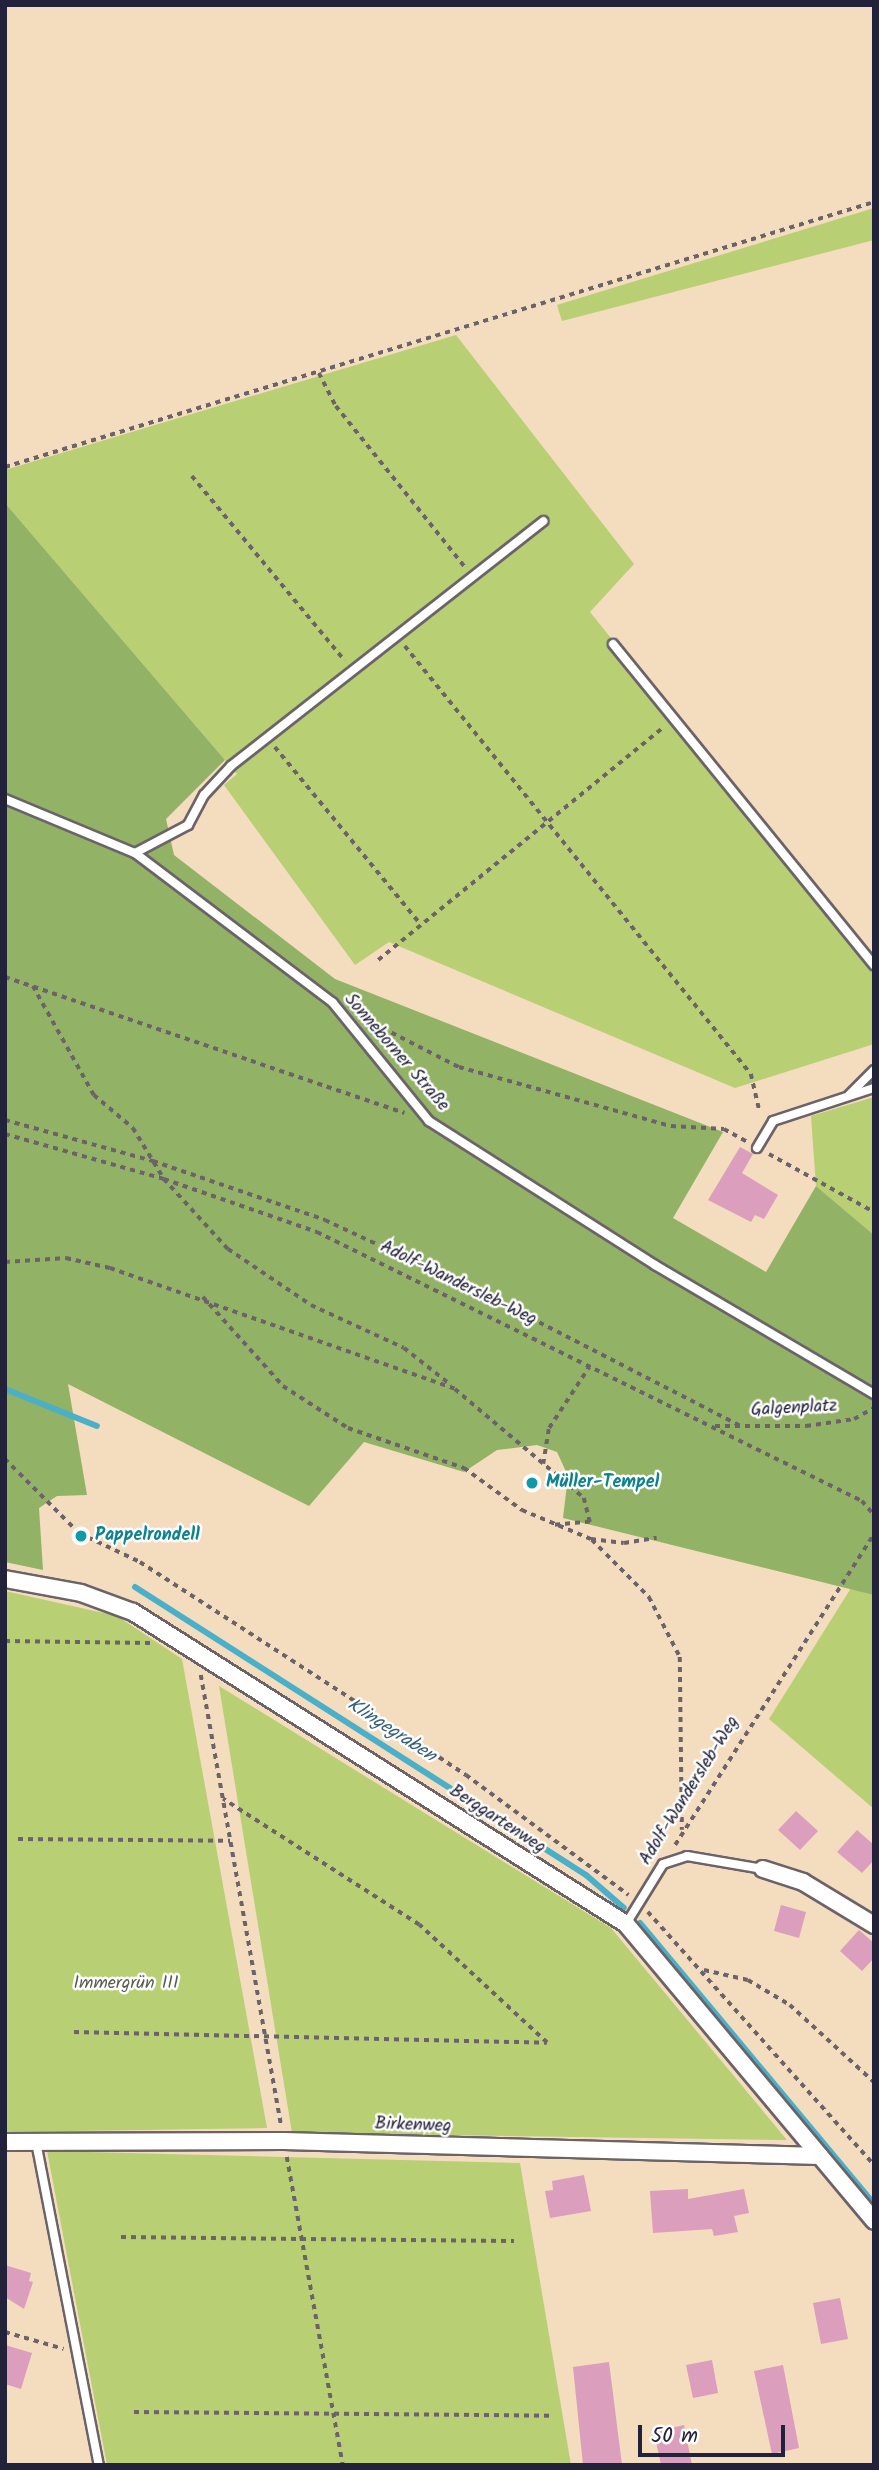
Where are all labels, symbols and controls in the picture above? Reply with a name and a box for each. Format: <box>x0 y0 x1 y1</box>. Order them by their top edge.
street label: Sonneborner Straße <box>339 990 453 1116</box>
street label: Adolf-Wandersleb-Weg <box>376 1237 540 1331</box>
street label: Galgenplatz <box>750 1396 838 1422</box>
place label: Müller-Tempel <box>546 1472 659 1494</box>
marker: Müller-Tempel <box>524 1475 540 1491</box>
place label: Pappelrondell <box>95 1525 200 1547</box>
marker: Pappelrondell <box>73 1528 89 1544</box>
water label: Klingegraben <box>342 1694 440 1768</box>
street label: Adolf-Wandersleb-Weg <box>635 1713 745 1869</box>
street label: Berggartenweg <box>445 1781 549 1859</box>
park label: Immergrün III <box>74 1973 178 1995</box>
street label: Birkenweg <box>374 2114 452 2138</box>
scale bar <box>641 2410 788 2454</box>
text: 50 m <box>651 2420 698 2453</box>

